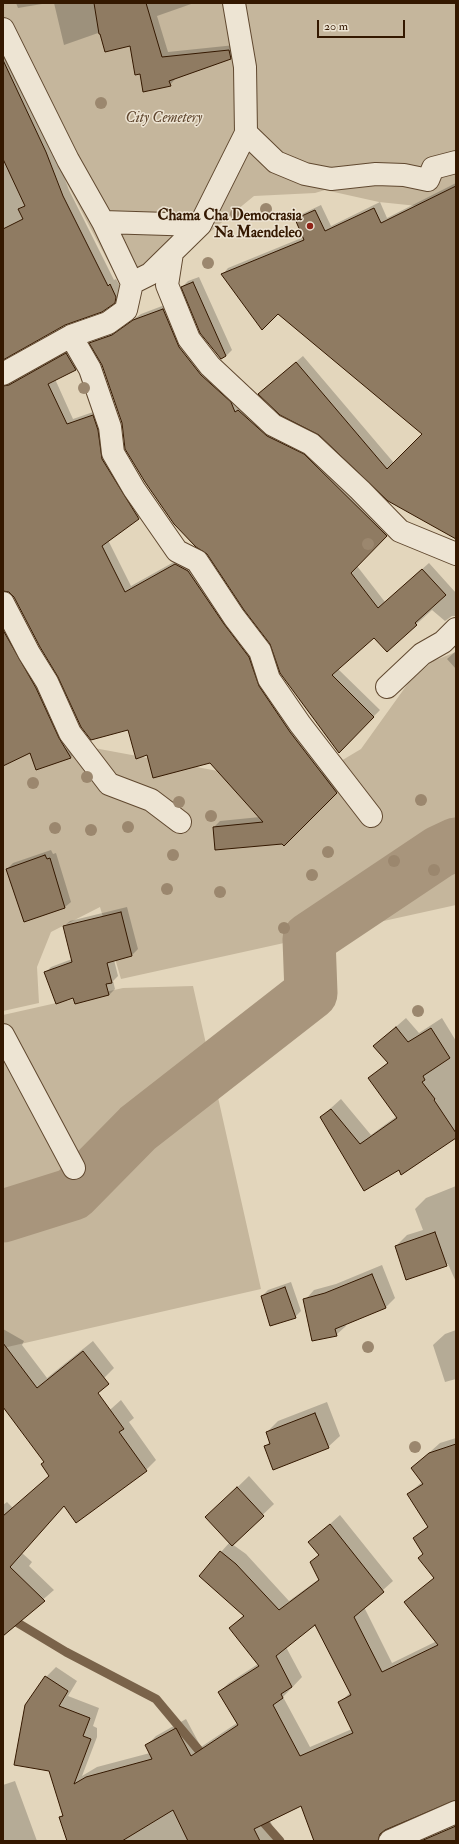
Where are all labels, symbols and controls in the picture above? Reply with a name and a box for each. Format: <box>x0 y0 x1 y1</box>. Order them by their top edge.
scale bar <box>319 12 407 38</box>
text: 20 m <box>324 19 348 34</box>
park label: City Cemetery <box>126 110 202 128</box>
place label: Chama Cha Democrasia Na Maendeleo <box>157 208 302 243</box>
marker: Chama Cha Democrasia Na Maendeleo <box>305 221 315 231</box>

